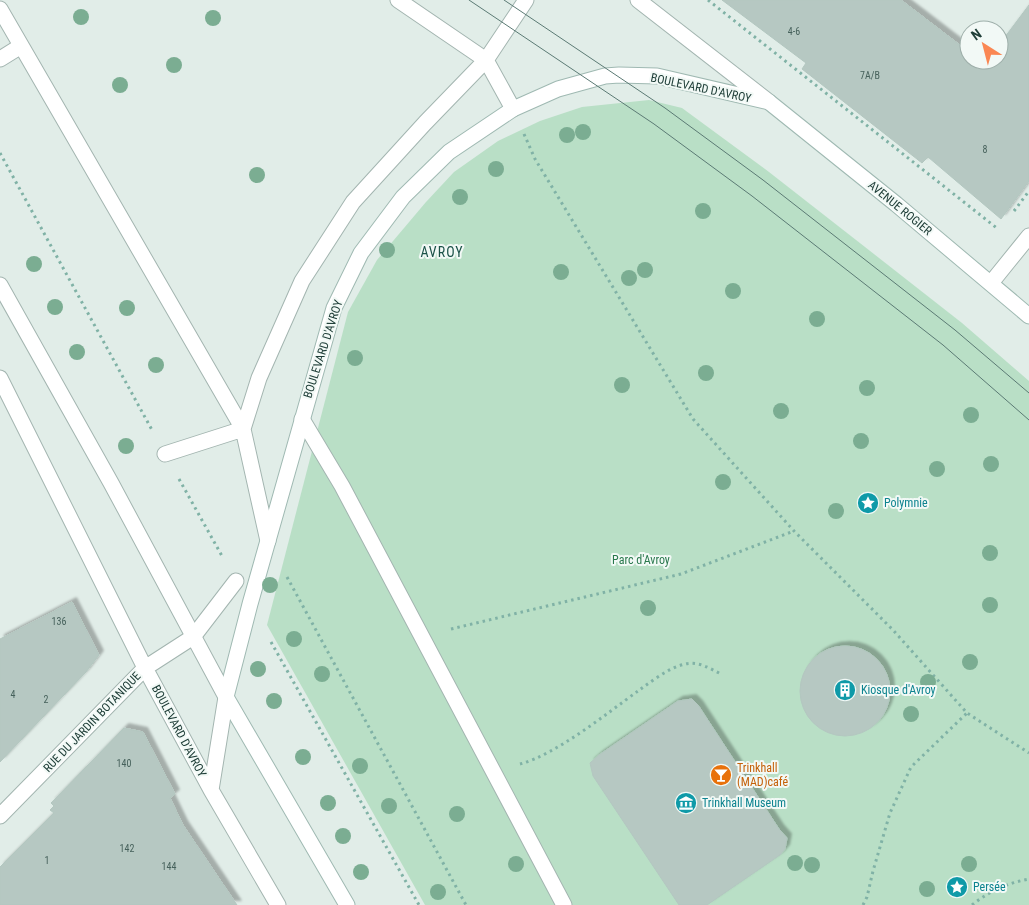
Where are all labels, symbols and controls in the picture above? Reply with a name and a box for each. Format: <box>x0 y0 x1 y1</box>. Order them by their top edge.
north arrow <box>959 20 1009 70</box>
text: N <box>968 25 985 43</box>
house number: 4-6 <box>788 26 800 37</box>
house number: 7A/B <box>860 70 880 81</box>
street label: BOULEVARD D'AVROY <box>649 71 753 106</box>
house number: 8 <box>983 144 988 155</box>
street label: AVENUE ROGIER <box>865 178 935 238</box>
district label: AVROY <box>420 244 464 260</box>
street label: BOULEVARD D'AVROY <box>301 297 346 400</box>
place icon: Polymnie <box>856 491 880 515</box>
place label: Polymnie <box>884 496 928 510</box>
park label: Parc d'Avroy <box>612 553 670 567</box>
house number: 136 <box>52 616 66 627</box>
street label: RUE DU JARDIN BOTANIQUE <box>40 669 144 775</box>
building icon: Kiosque d'Avroy <box>833 678 857 702</box>
street label: BOULEVARD D'AVROY <box>149 683 210 780</box>
place label: Kiosque d'Avroy <box>861 683 936 697</box>
house number: 4 <box>11 689 16 700</box>
house number: 2 <box>44 694 49 705</box>
house number: 140 <box>117 758 131 769</box>
place label: Trinkhall (MAD)café <box>737 761 788 789</box>
bar icon: Trinkhall (MAD)café <box>709 763 733 787</box>
museum icon: Trinkhall Museum <box>674 791 698 815</box>
place label: Trinkhall Museum <box>702 796 786 810</box>
house number: 142 <box>120 843 134 854</box>
house number: 1 <box>45 855 49 866</box>
house number: 144 <box>162 861 176 872</box>
place icon: Persée <box>945 875 969 899</box>
place label: Persée <box>973 880 1006 894</box>

